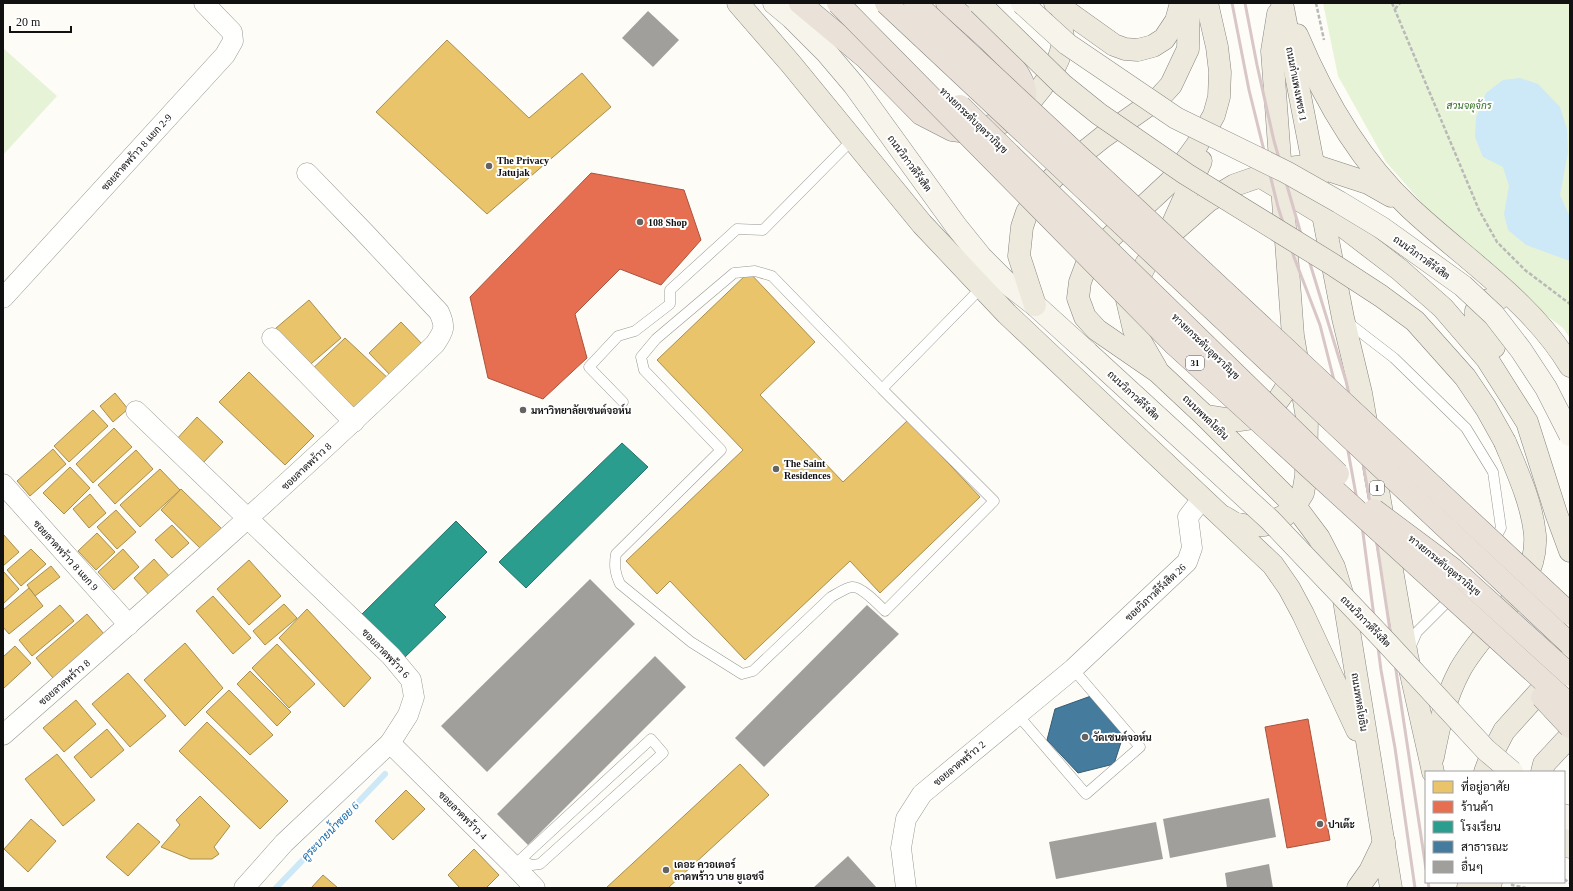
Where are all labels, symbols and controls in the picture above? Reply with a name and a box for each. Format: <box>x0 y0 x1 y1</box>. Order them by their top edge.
scale bar <box>10 8 71 34</box>
text: 20 m <box>16 15 41 29</box>
street label: ถนนกำแพงเพชร 1 <box>1284 46 1310 122</box>
street label: ทางยกระดับอุตราภิมุข <box>936 84 1011 157</box>
park label: สวนจตุจักร <box>1446 99 1493 113</box>
street label: ซอยลาดพร้าว 8 แยก 2-9 <box>98 111 174 193</box>
street label: ถนนวิภาวดีรังสิต <box>885 132 935 194</box>
place label: The Privacy Jatujak <box>497 155 549 178</box>
marker: The Privacy Jatujak <box>484 161 494 171</box>
marker: 108 Shop <box>635 217 645 227</box>
place label: 108 Shop <box>648 217 688 228</box>
street label: ถนนวิภาวดีรังสิต <box>1391 232 1453 282</box>
street label: ทางยกระดับอุตราภิมุข <box>1168 310 1243 383</box>
road number: 31 <box>1186 356 1204 370</box>
street label: ถนนวิภาวดีรังสิต <box>1105 368 1163 422</box>
street label: ถนนพหลโยธิน <box>1181 392 1231 442</box>
place label: มหาวิทยาลัยเซนต์จอห์น <box>531 403 632 416</box>
marker: มหาวิทยาลัยเซนต์จอห์น <box>518 405 528 415</box>
street label: ซอยลาดพร้าว 8 <box>279 440 333 492</box>
place label: The Saint Residences <box>784 458 831 481</box>
marker: The Saint Residences <box>771 464 781 474</box>
road number: 1 <box>1370 481 1384 495</box>
street label: ซอยลาดพร้าว 8 แยก 9 <box>31 517 101 593</box>
street label: ทางยกระดับอุตราภิมุข <box>1405 532 1484 600</box>
street label: ซอยวิภาวดีรังสิต 26 <box>1122 561 1188 623</box>
street label: ถนนวิภาวดีรังสิต <box>1338 593 1394 649</box>
street label: ซอยลาดพร้าว 6 <box>360 626 412 680</box>
street label: ซอยลาดพร้าว 8 <box>36 657 92 707</box>
street label: ถนนพหลโยธิน <box>1349 672 1371 732</box>
place label: วัดเซนต์จอห์น <box>1093 730 1152 743</box>
marker: วัดเซนต์จอห์น <box>1080 732 1090 742</box>
street label: ซอยลาดพร้าว 2 <box>931 738 987 788</box>
legend <box>1425 771 1565 883</box>
text: ที่อยู่อาศัย <box>1461 776 1510 795</box>
street label: ซอยลาดพร้าว 4 <box>436 788 490 842</box>
water label: คูระบายน้ำซอย 6 <box>295 795 363 864</box>
text: ร้านค้า <box>1461 800 1493 814</box>
place label: ปาเต๊ะ <box>1328 817 1355 830</box>
marker: ปาเต๊ะ <box>1315 819 1325 829</box>
text: โรงเรียน <box>1460 819 1501 834</box>
text: สาธารณะ <box>1461 840 1508 854</box>
text: อื่นๆ <box>1461 856 1483 874</box>
place label: เดอะ ควอเตอร์ ลาดพร้าว บาย ยูเอชจี <box>674 857 764 884</box>
marker: เดอะ ควอเตอร์ ลาดพร้าว บาย ยูเอชจี <box>661 865 671 875</box>

